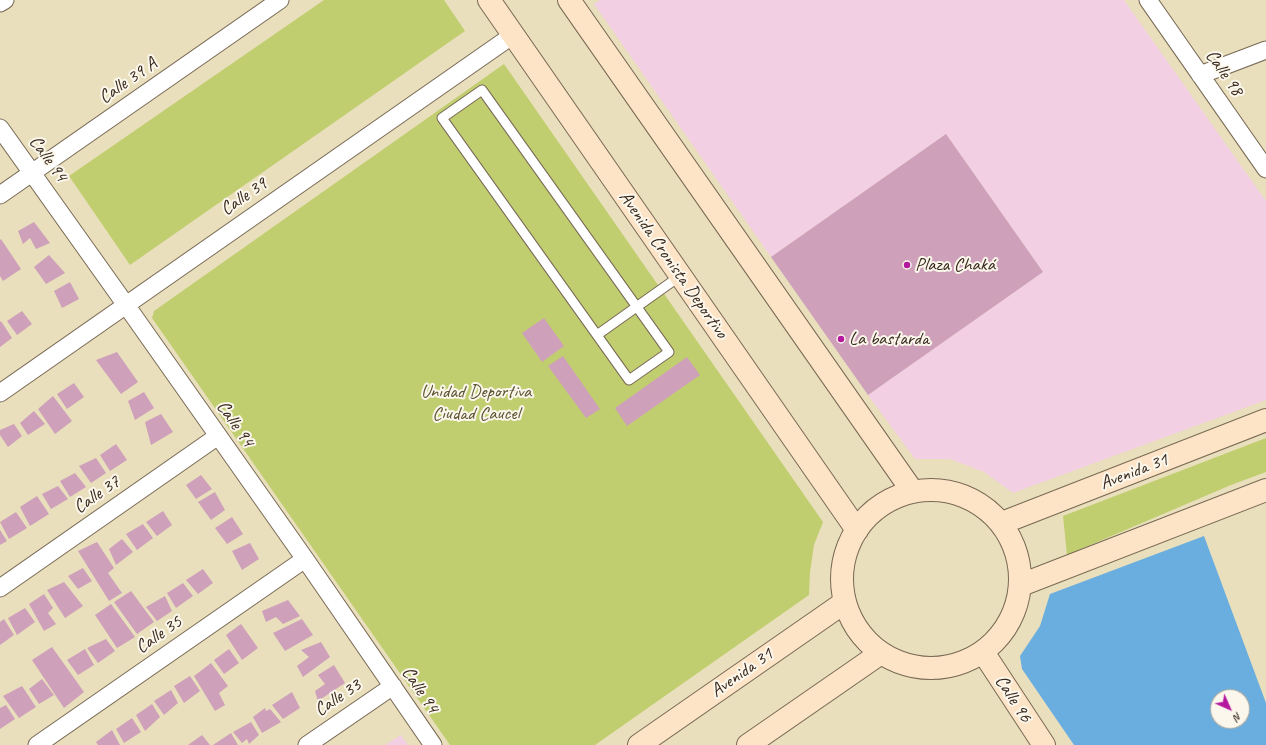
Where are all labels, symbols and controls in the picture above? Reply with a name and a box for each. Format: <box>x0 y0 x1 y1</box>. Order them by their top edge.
street label: Calle 98 <box>1200 45 1248 101</box>
street label: Calle 39 A <box>95 53 161 109</box>
street label: Calle 94 <box>24 131 72 187</box>
street label: Calle 39 <box>216 173 272 221</box>
street label: Avenida Cronista Deportivo <box>614 187 732 343</box>
place label: Plaza Chaká <box>915 254 995 276</box>
marker: Plaza Chaká <box>902 260 912 270</box>
place label: La bastarda <box>849 328 929 350</box>
marker: La bastarda <box>836 334 846 344</box>
park label: Unidad Deportiva Ciudad Caucel <box>421 381 531 425</box>
street label: Calle 94 <box>211 396 259 452</box>
street label: Avenida 31 <box>1097 449 1171 495</box>
street label: Calle 37 <box>69 471 125 519</box>
street label: Calle 35 <box>131 611 187 659</box>
street label: Avenida 31 <box>706 643 778 703</box>
street label: Calle 94 <box>396 662 444 718</box>
street label: Calle 96 <box>989 671 1037 727</box>
street label: Calle 33 <box>310 674 366 722</box>
north arrow <box>1210 689 1250 729</box>
text: N <box>1230 709 1245 724</box>

